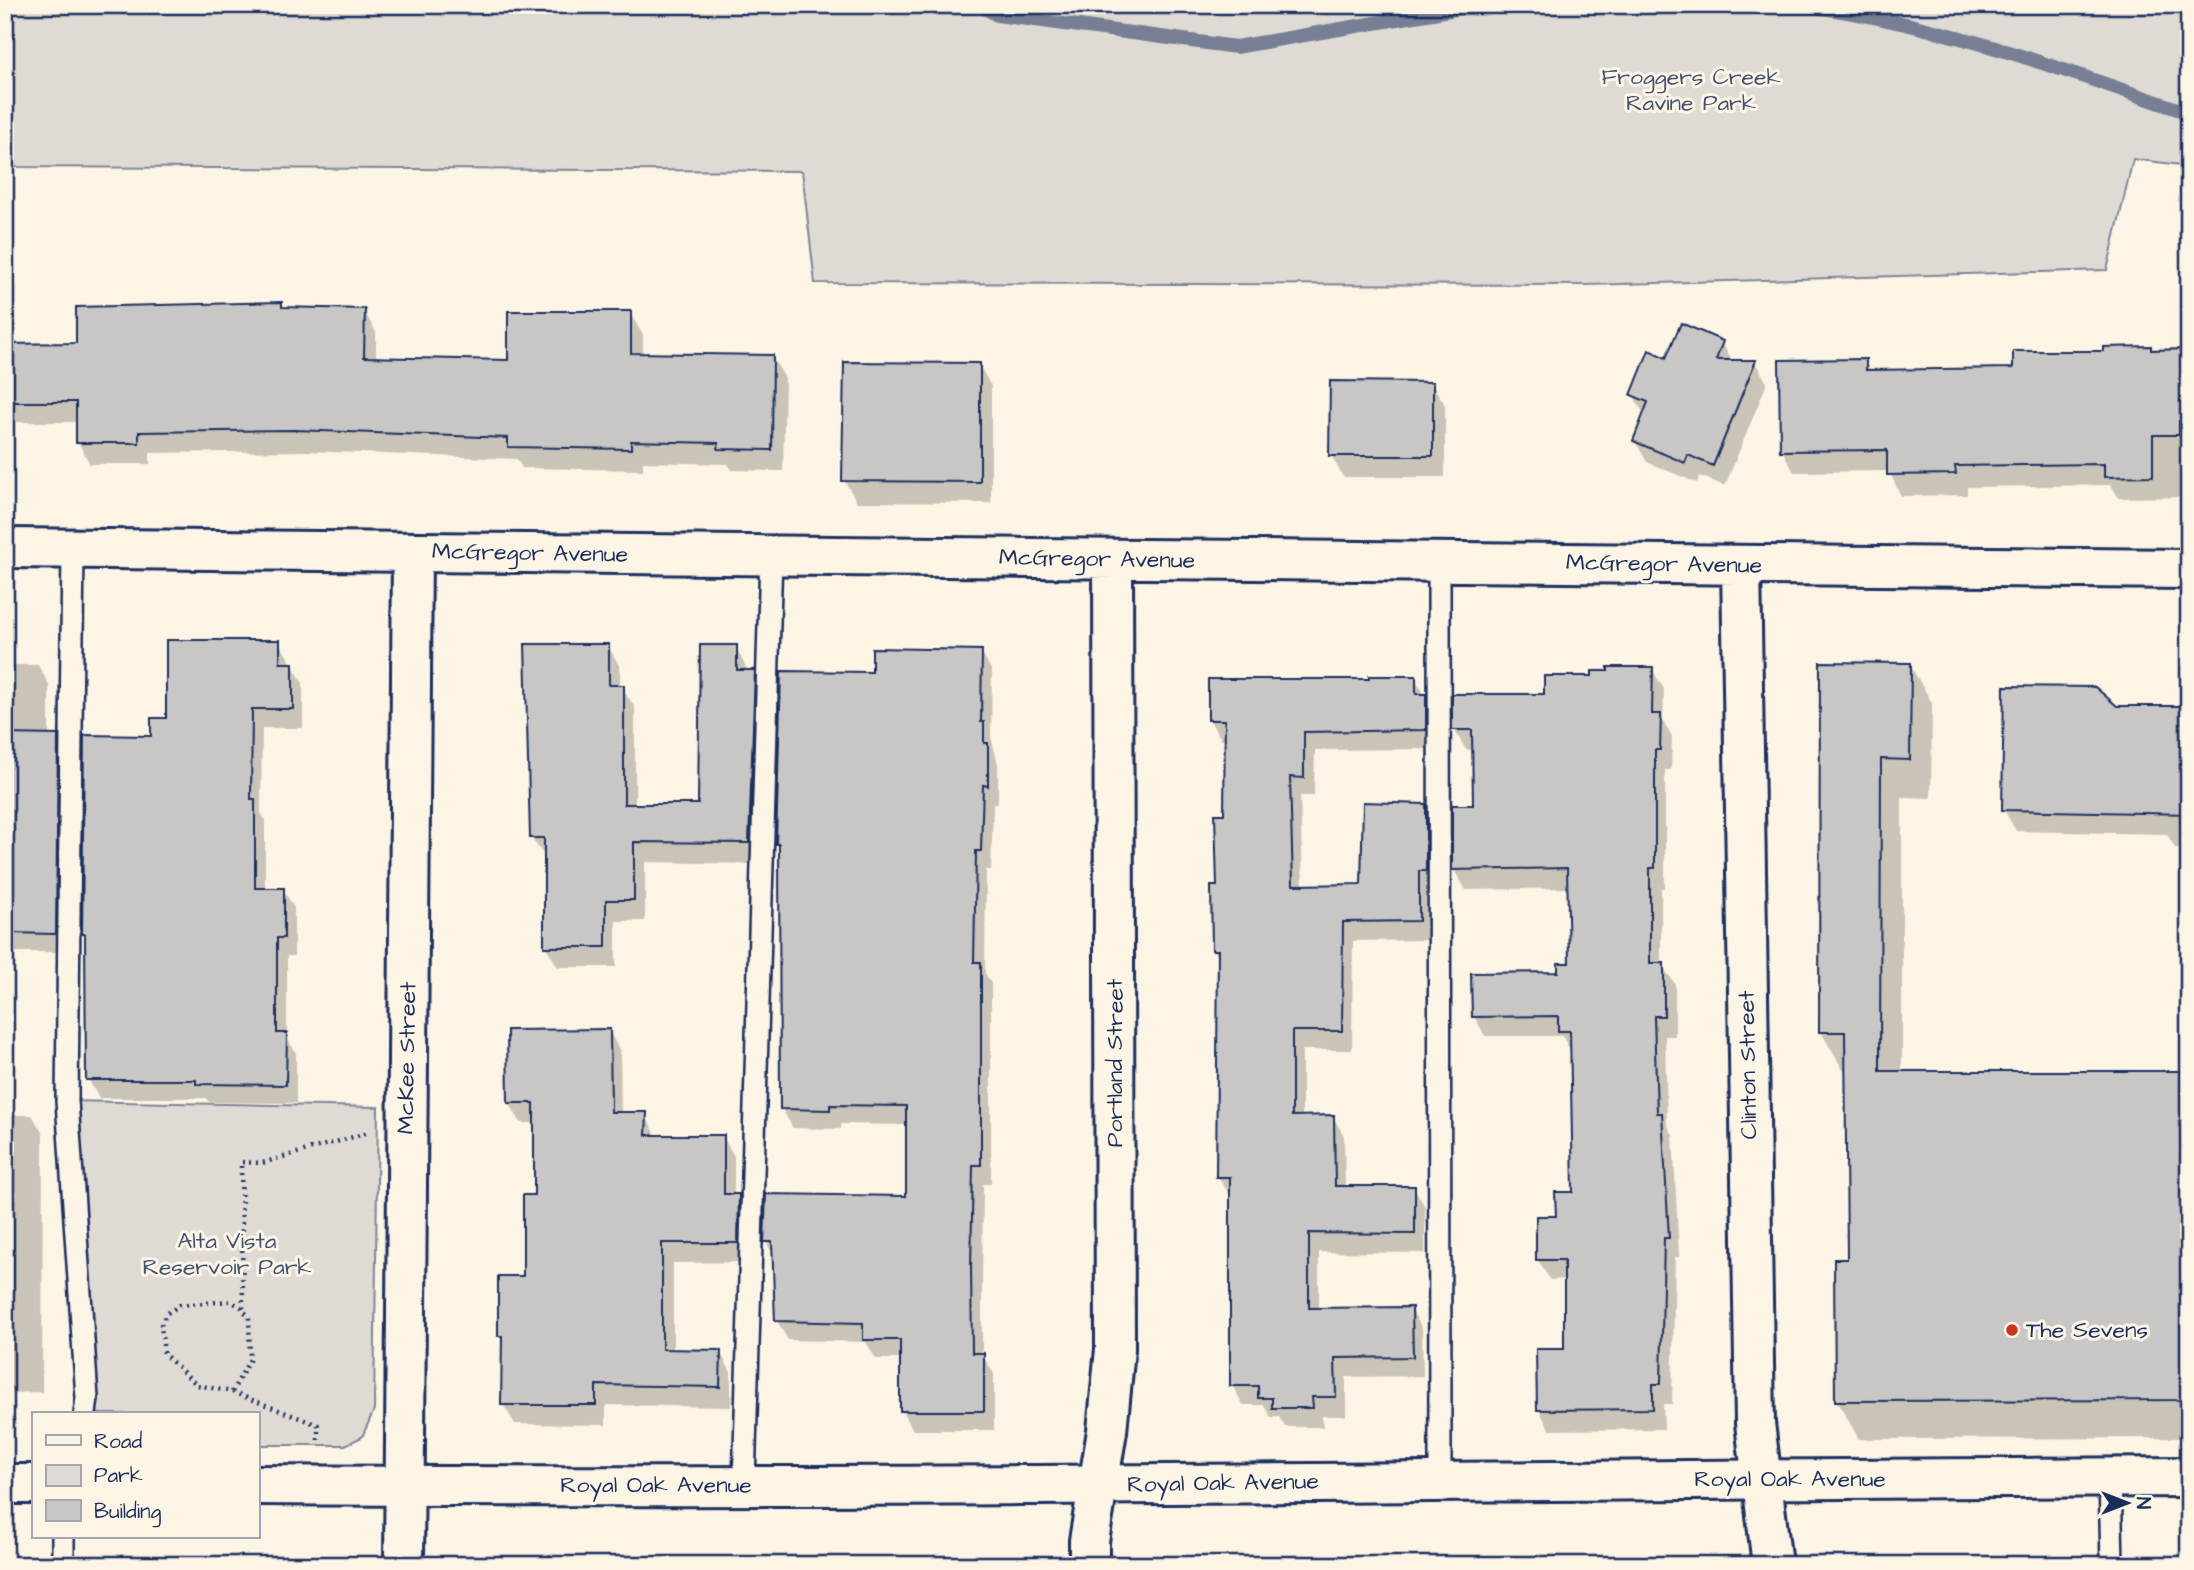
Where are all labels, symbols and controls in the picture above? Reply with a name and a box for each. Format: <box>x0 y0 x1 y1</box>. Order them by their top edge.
park label: Froggers Creek Ravine Park <box>1601 61 1781 119</box>
street label: McGregor Avenue <box>432 535 628 572</box>
street label: McGregor Avenue <box>999 541 1195 578</box>
street label: McGregor Avenue <box>1566 546 1762 583</box>
street label: Portland Street <box>1099 978 1131 1147</box>
street label: McKee Street <box>390 981 424 1135</box>
street label: Clinton Street <box>1731 990 1765 1140</box>
park label: Alta Vista Reservoir Park <box>143 1225 311 1283</box>
place label: The Sevens <box>2026 1314 2148 1346</box>
marker: The Sevens <box>2004 1322 2020 1338</box>
legend <box>32 1412 259 1538</box>
text: Road <box>94 1427 142 1456</box>
text: Park <box>94 1461 143 1490</box>
street label: Royal Oak Avenue <box>1694 1463 1886 1496</box>
street label: Royal Oak Avenue <box>1127 1465 1319 1502</box>
north arrow <box>2092 1468 2162 1538</box>
street label: Royal Oak Avenue <box>560 1469 752 1502</box>
text: Building <box>94 1497 162 1528</box>
text: N <box>2129 1497 2156 1509</box>

